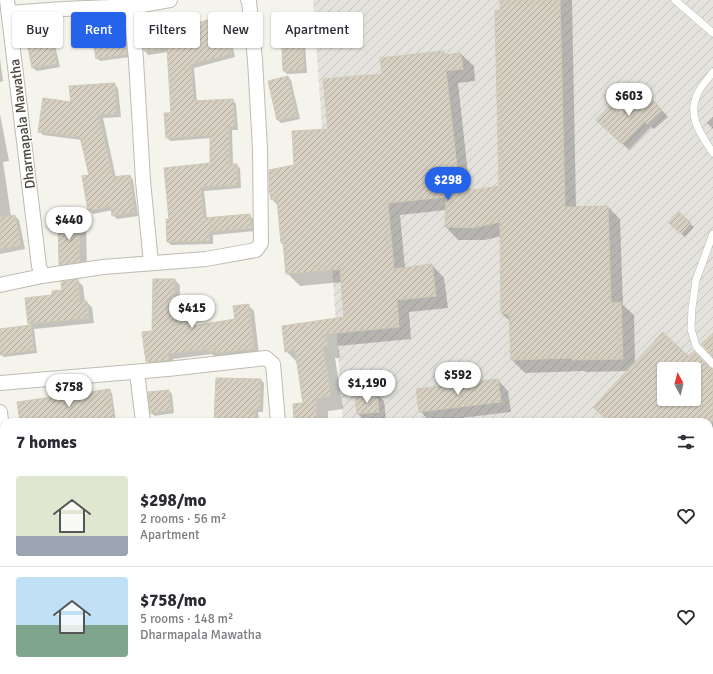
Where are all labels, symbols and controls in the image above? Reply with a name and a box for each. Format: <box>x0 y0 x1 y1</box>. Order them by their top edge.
chip: Buy <box>12 12 63 48</box>
chip: Rent <box>71 12 126 48</box>
chip: Filters <box>134 12 200 48</box>
chip: New <box>208 12 263 48</box>
chip: Apartment <box>271 12 363 48</box>
street label: Dharmapala Mawatha <box>6 58 39 190</box>
pin: $603 <box>605 83 653 117</box>
text: $603 <box>615 88 643 104</box>
pin: $298 <box>424 167 472 201</box>
text: $298 <box>434 172 462 188</box>
pin: $440 <box>45 207 93 241</box>
text: $440 <box>55 212 83 228</box>
pin: $415 <box>168 295 216 329</box>
text: $415 <box>178 300 206 316</box>
pin: $592 <box>434 362 482 396</box>
north arrow <box>657 362 701 406</box>
map controls <box>657 362 701 406</box>
text: $592 <box>444 367 472 383</box>
pin: $1,190 <box>334 370 400 404</box>
pin: $758 <box>45 374 93 408</box>
text: $1,190 <box>348 375 386 391</box>
text: $758 <box>55 379 83 395</box>
icon: filters <box>675 431 697 453</box>
text: 7 homes <box>16 432 77 453</box>
text: $298/mo <box>140 490 206 511</box>
icon: home <box>48 492 96 540</box>
icon: heart <box>675 505 697 527</box>
text: 2 rooms · 56 m² <box>140 511 226 527</box>
text: Apartment <box>140 527 200 543</box>
text: $758/mo <box>140 590 206 611</box>
icon: home <box>48 593 96 641</box>
icon: heart <box>675 606 697 628</box>
text: 5 rooms · 148 m² <box>140 611 233 627</box>
text: Dharmapala Mawatha <box>140 627 261 643</box>

